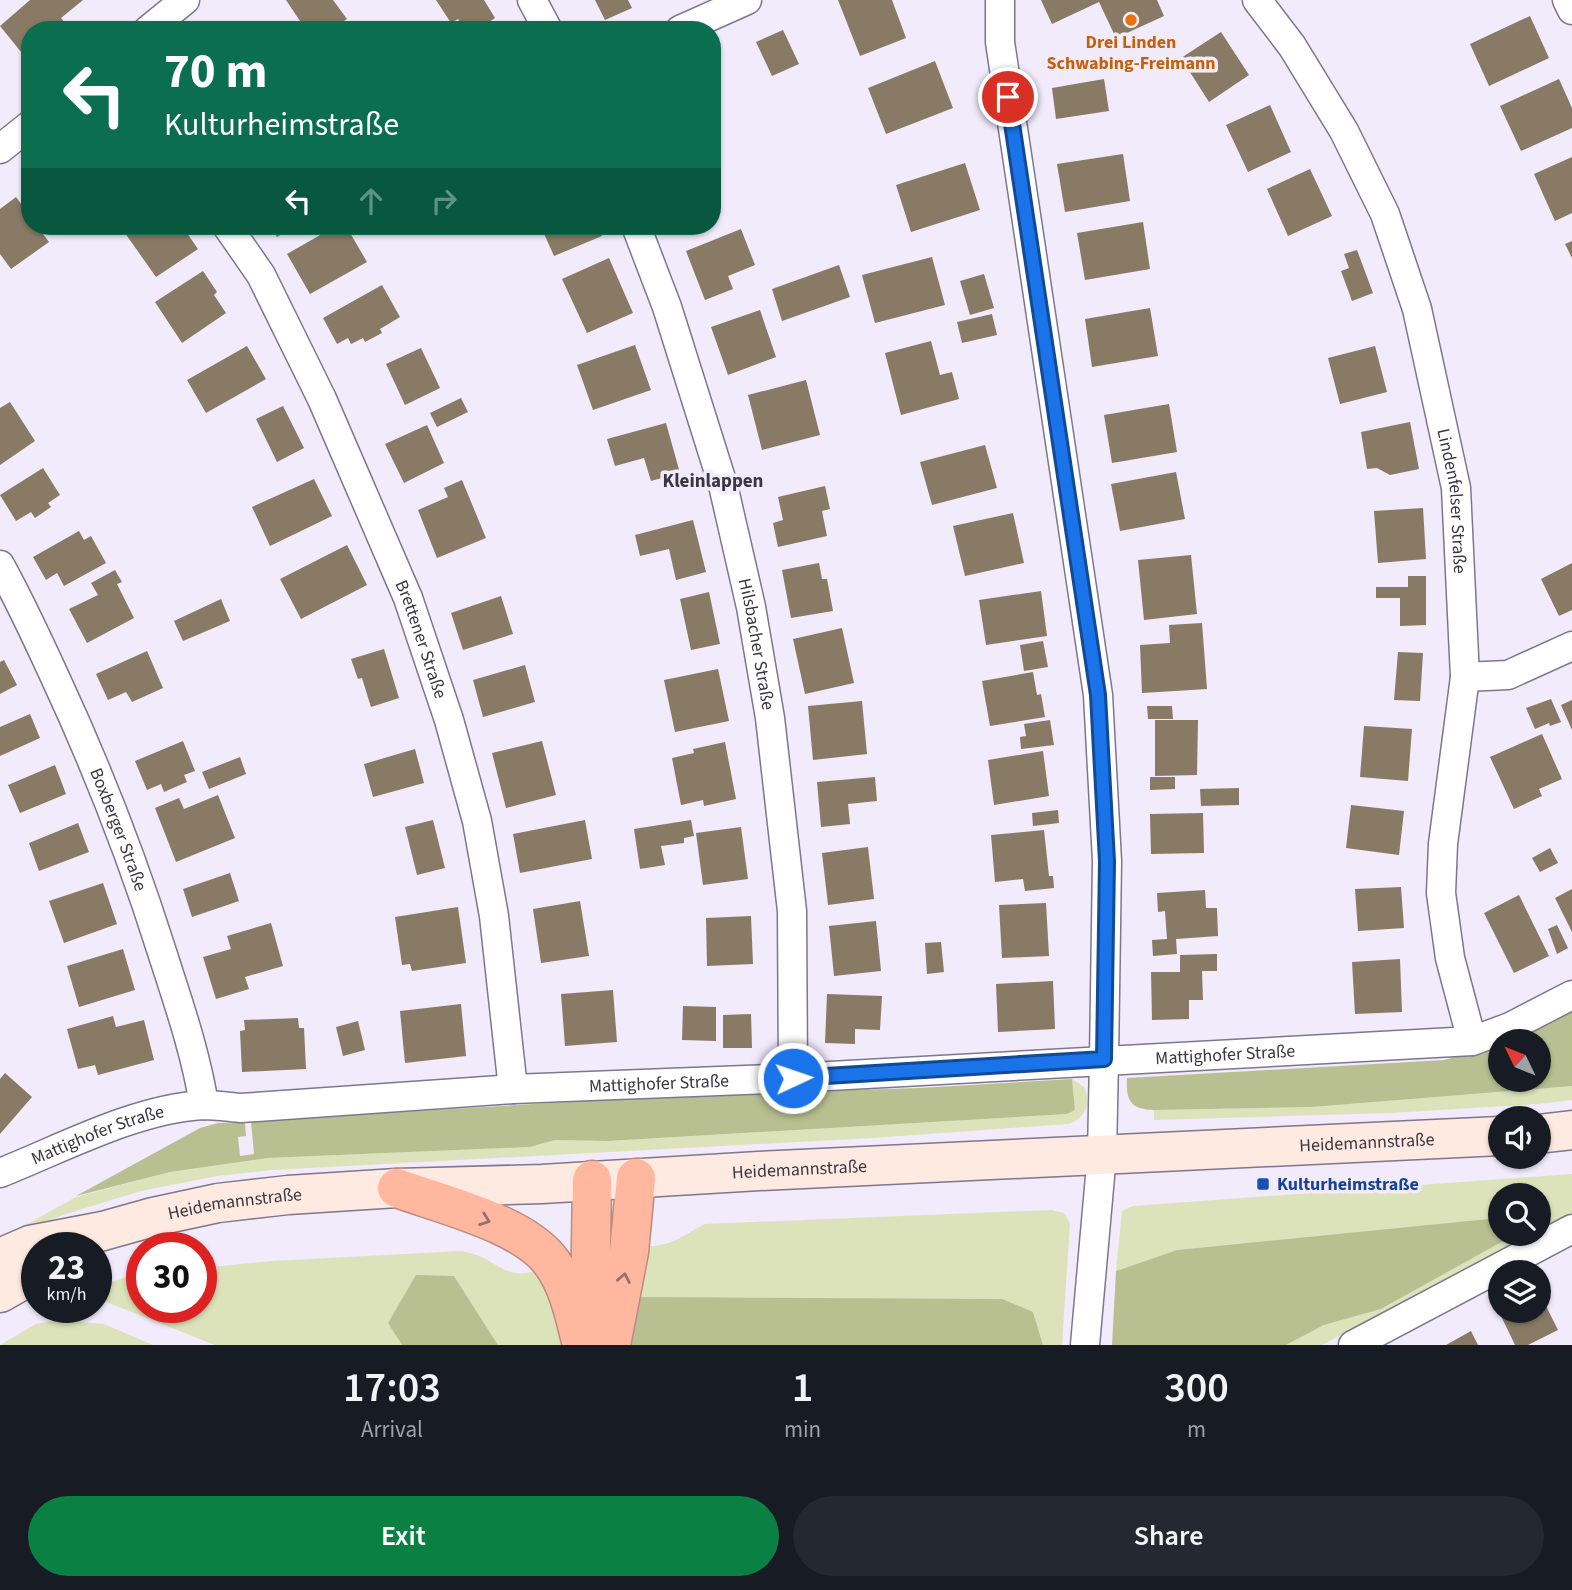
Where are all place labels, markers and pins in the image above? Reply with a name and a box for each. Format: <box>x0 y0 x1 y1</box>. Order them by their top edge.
marker: Drei Linden Schwabing-Freimann <box>1123 12 1139 28</box>
place label: Drei Linden Schwabing-Freimann <box>1046 30 1216 76</box>
pin <box>978 67 1038 127</box>
place label: Kulturheimstraße <box>1277 1172 1419 1197</box>
marker: Kulturheimstraße <box>1255 1176 1271 1192</box>

